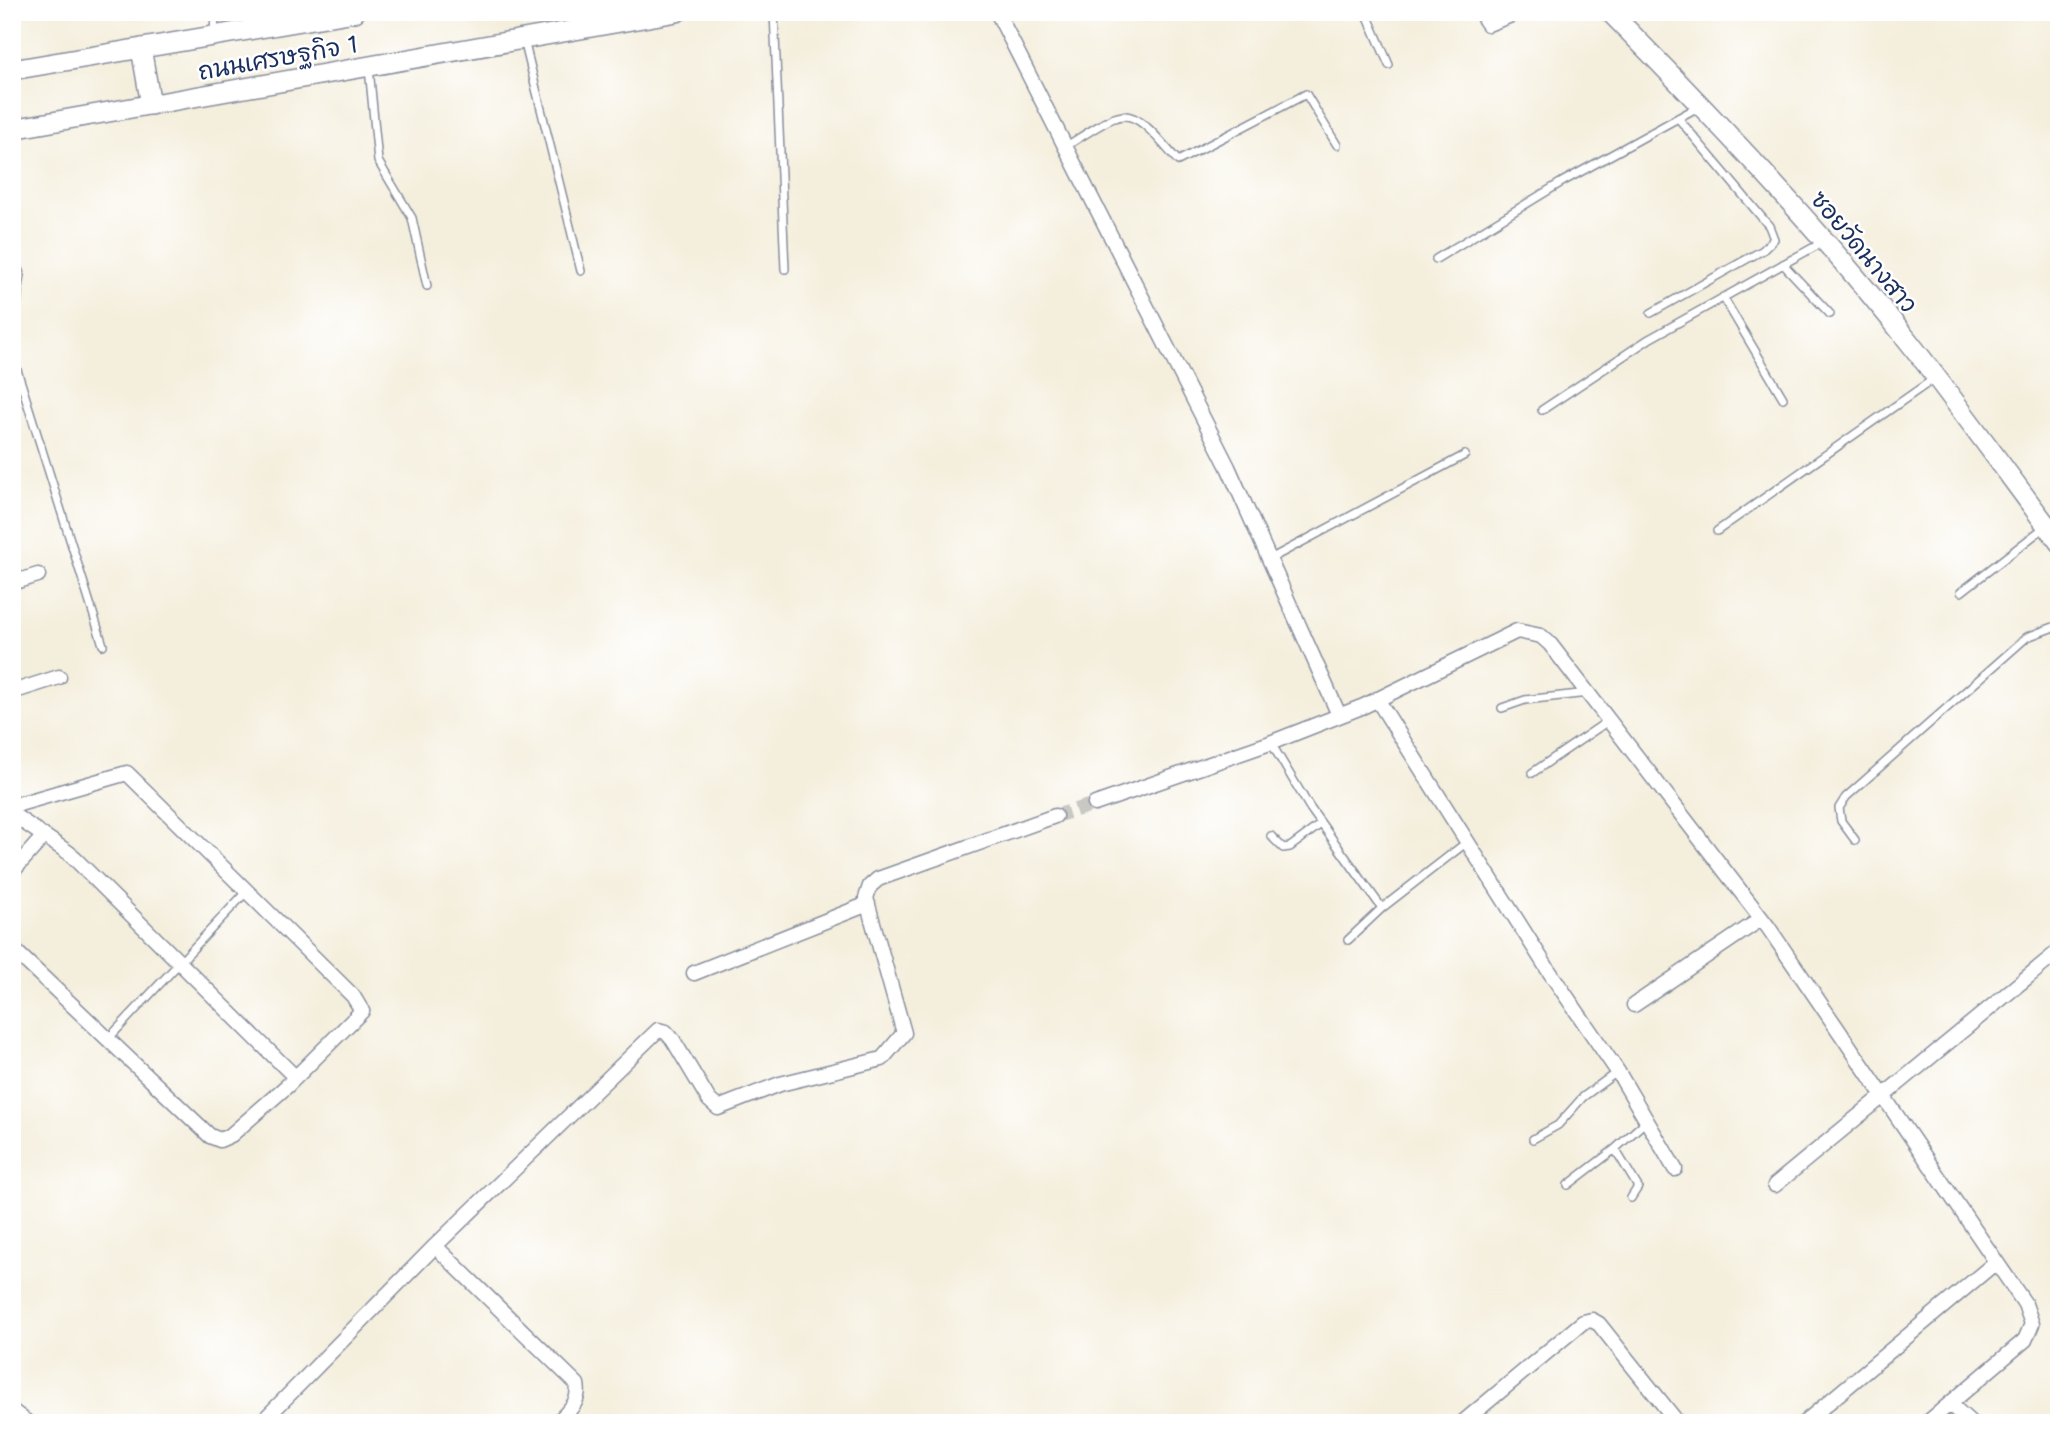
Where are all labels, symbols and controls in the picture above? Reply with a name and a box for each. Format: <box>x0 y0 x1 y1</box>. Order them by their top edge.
street label: ถนนเศรษฐกิจ 1 <box>196 28 360 88</box>
street label: ซอยวัดนางสาว <box>1803 184 1925 320</box>

